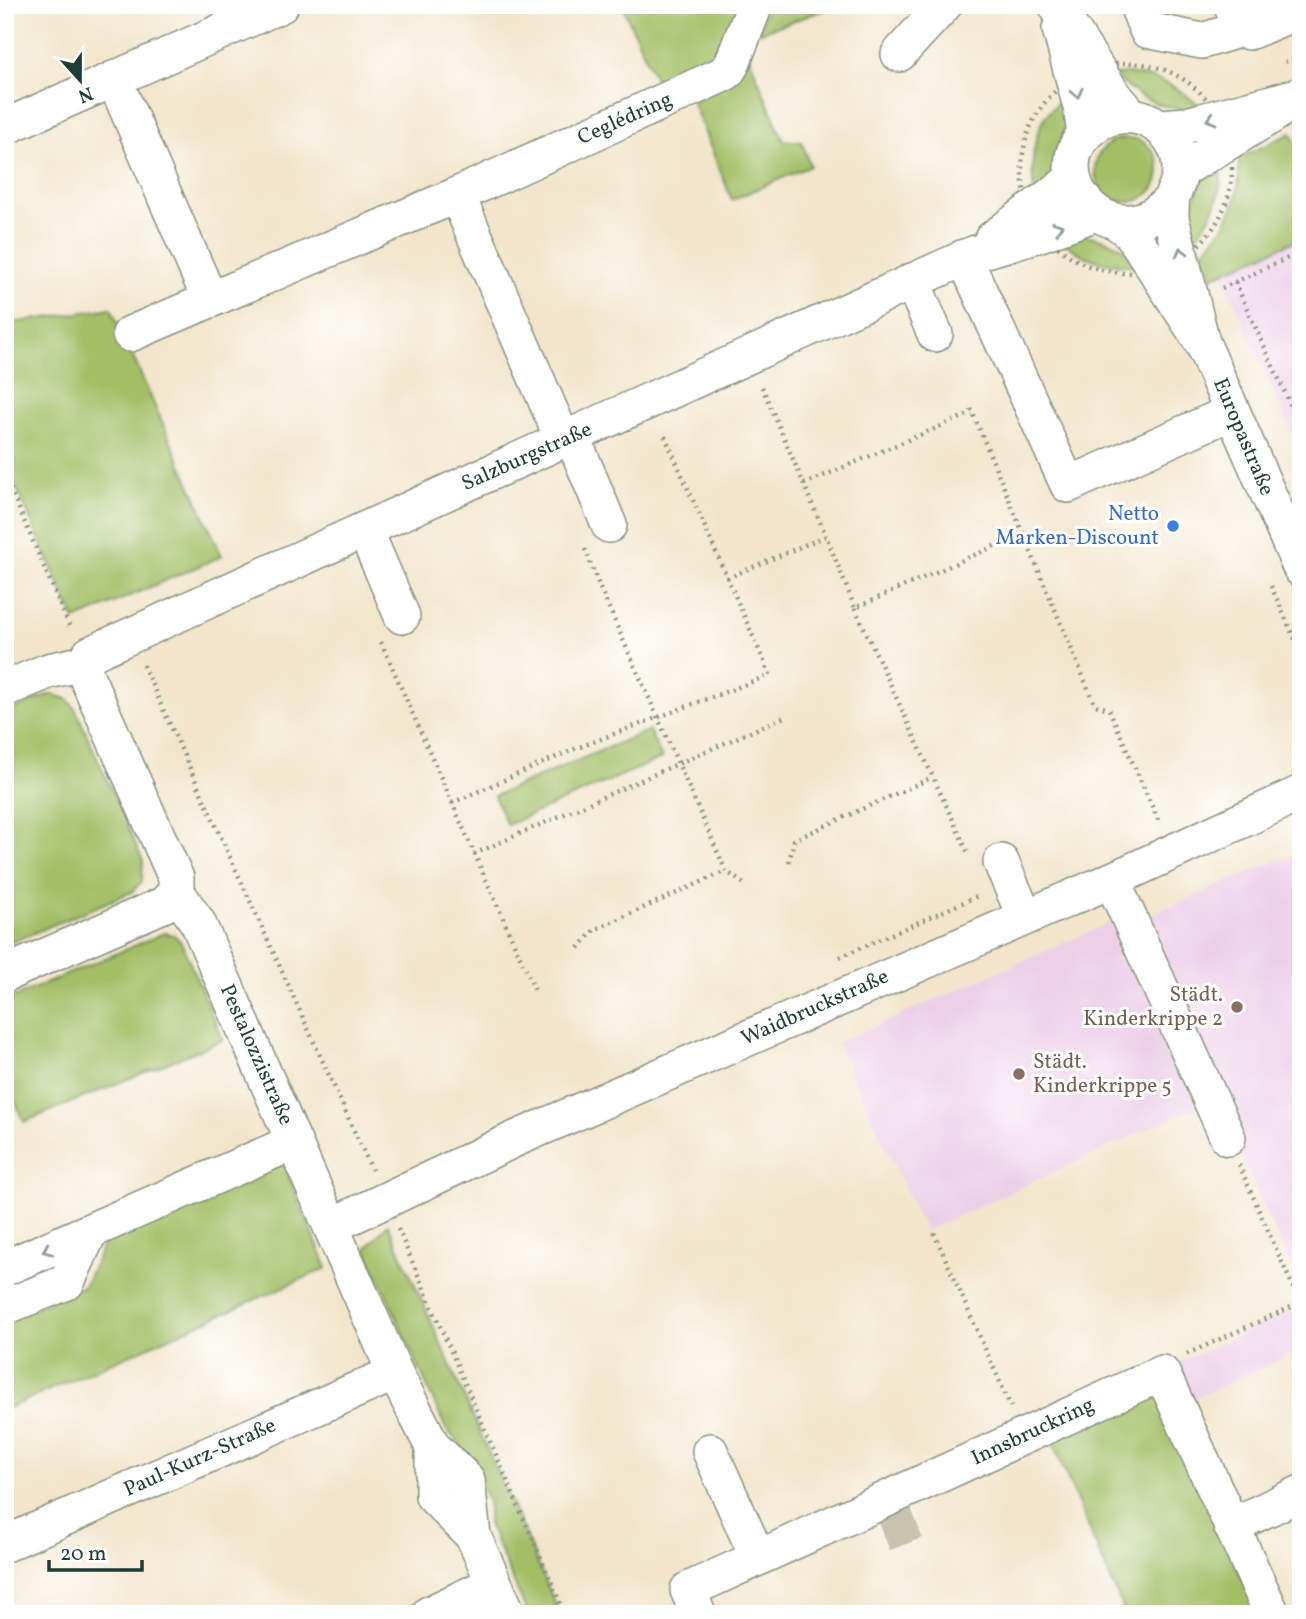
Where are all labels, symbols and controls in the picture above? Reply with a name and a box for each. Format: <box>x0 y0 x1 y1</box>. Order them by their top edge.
north arrow <box>46 46 116 116</box>
text: N <box>74 79 96 109</box>
street label: Ceglédring <box>573 85 677 153</box>
one-way arrow <box>1069 87 1084 99</box>
one-way arrow <box>1205 111 1217 125</box>
one-way arrow <box>1051 222 1063 236</box>
one-way arrow <box>1175 246 1189 258</box>
street label: Europastraße <box>1205 374 1281 500</box>
street label: Salzburgstraße <box>457 415 597 499</box>
place label: Netto Marken-Discount <box>995 500 1159 553</box>
marker: Netto Marken-Discount <box>1165 518 1181 534</box>
street label: Waidbruckstraße <box>737 962 893 1054</box>
street label: Pestalozzistraße <box>212 980 300 1130</box>
place label: Städt. Kinderkrippe 2 <box>1083 981 1223 1034</box>
marker: Städt. Kinderkrippe 2 <box>1229 999 1245 1015</box>
place label: Städt. Kinderkrippe 5 <box>1033 1048 1172 1101</box>
marker: Städt. Kinderkrippe 5 <box>1011 1066 1027 1082</box>
one-way arrow <box>42 1242 54 1256</box>
street label: Innsbruckring <box>967 1391 1099 1473</box>
street label: Paul-Kurz-Straße <box>119 1411 281 1505</box>
scale bar <box>49 1528 142 1572</box>
text: 20 m <box>60 1540 106 1569</box>

